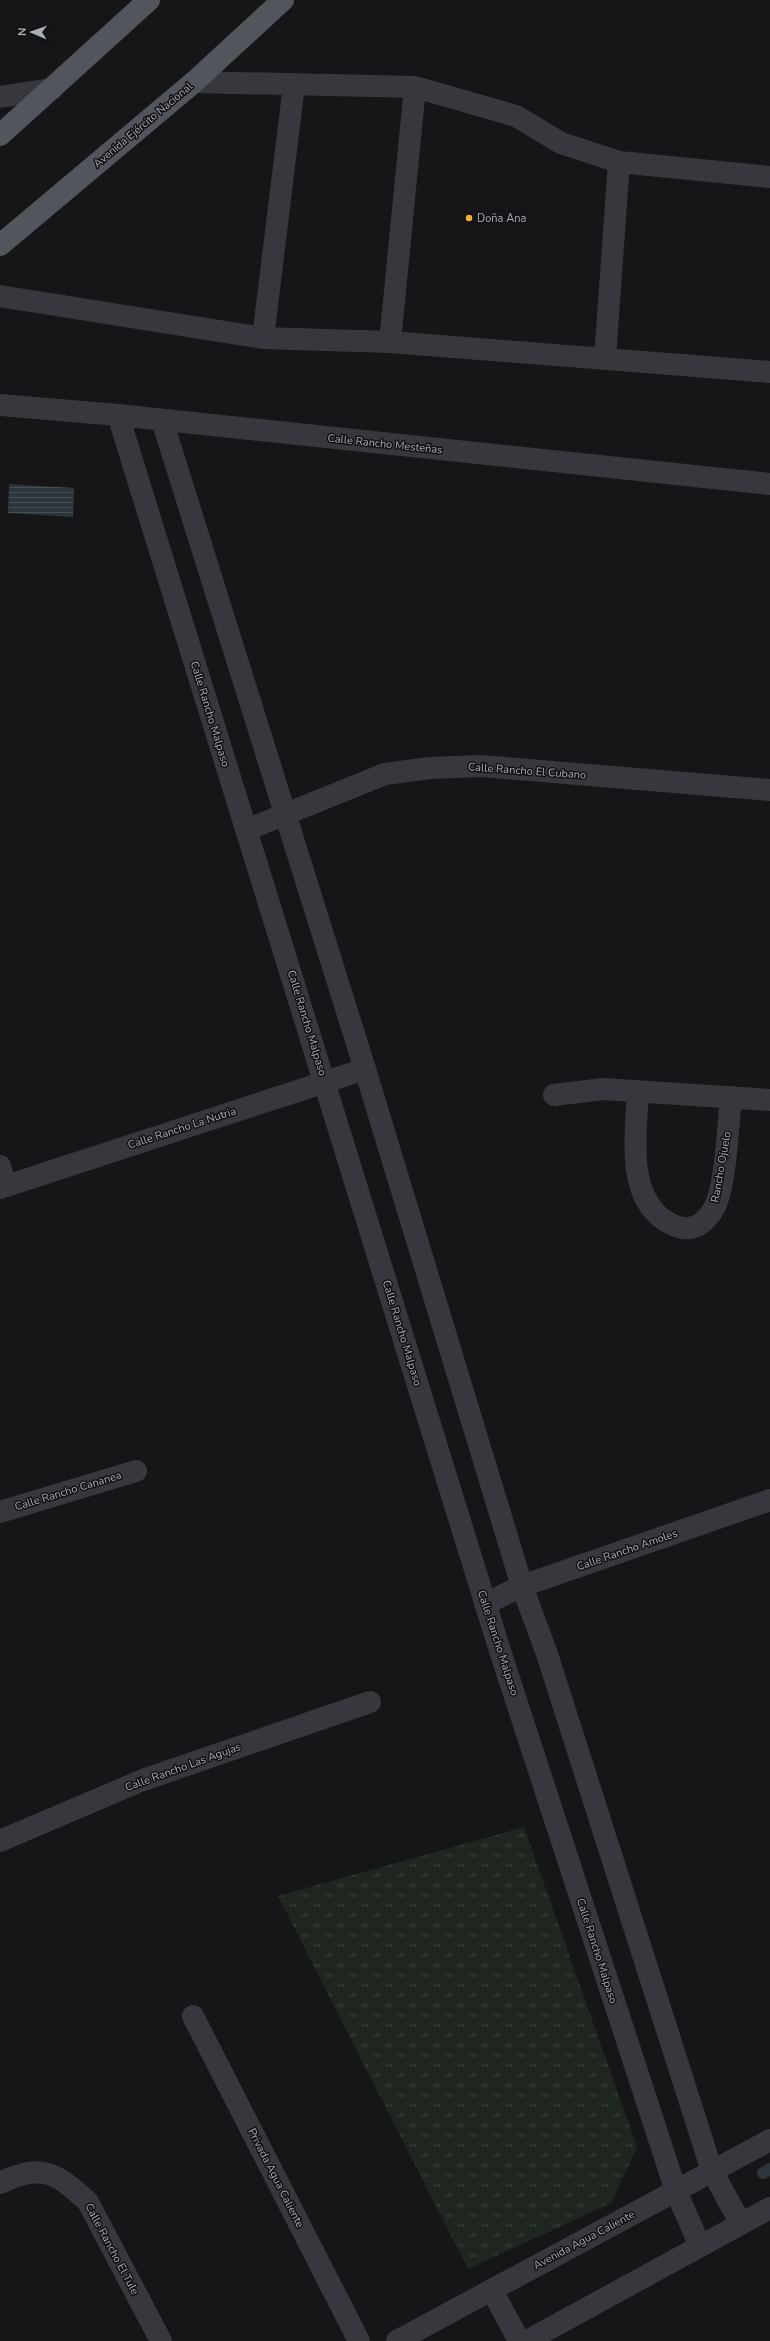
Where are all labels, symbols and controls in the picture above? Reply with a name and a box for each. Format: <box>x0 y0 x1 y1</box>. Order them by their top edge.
north arrow <box>12 12 52 52</box>
text: N <box>15 27 30 36</box>
street label: Avenida Ejército Nacional <box>90 79 196 171</box>
place label: Doña Ana <box>477 211 526 226</box>
marker: Doña Ana <box>464 213 474 223</box>
street label: Calle Rancho Mesteñas <box>327 431 443 457</box>
street label: Calle Rancho Malpaso <box>187 659 233 769</box>
street label: Calle Rancho El Cubano <box>467 759 587 783</box>
street label: Calle Rancho Malpaso <box>284 968 330 1078</box>
street label: Calle Rancho La Nutria <box>126 1103 238 1153</box>
street label: Rancho Ojuelo <box>707 1130 735 1204</box>
street label: Calle Rancho Malpaso <box>379 1278 425 1388</box>
street label: Calle Rancho Cananea <box>13 1468 123 1514</box>
street label: Calle Rancho Amoles <box>575 1526 679 1574</box>
street label: Calle Rancho Malpaso <box>474 1588 522 1698</box>
street label: Calle Rancho Las Agujas <box>123 1739 243 1795</box>
street label: Calle Rancho Malpaso <box>573 1896 621 2006</box>
street label: Privada Agua Caliente <box>244 2126 308 2230</box>
street label: Calle Rancho El Tule <box>82 2201 143 2297</box>
street label: Avenida Agua Caliente <box>531 2207 637 2273</box>

